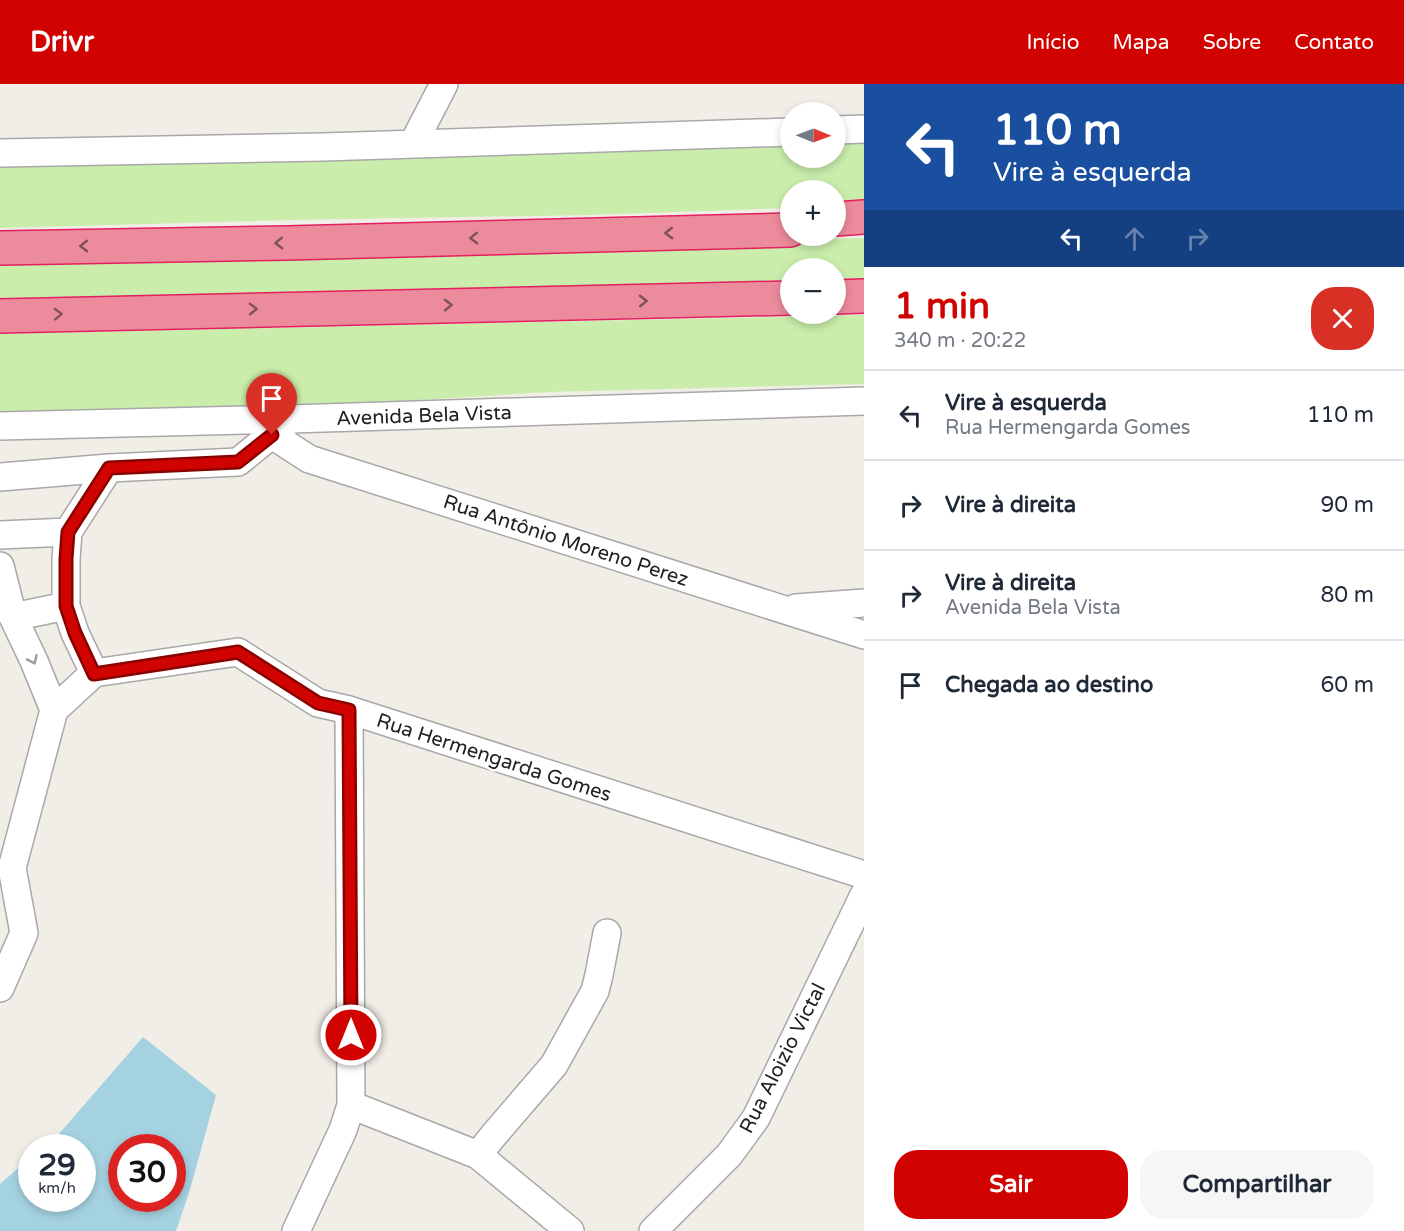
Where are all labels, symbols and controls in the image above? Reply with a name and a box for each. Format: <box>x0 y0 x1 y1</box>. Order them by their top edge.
text: Drivr <box>30 25 94 59</box>
text: Início <box>1027 30 1079 55</box>
text: Mapa <box>1112 30 1170 55</box>
text: Sobre <box>1203 30 1261 55</box>
text: Contato <box>1294 30 1374 55</box>
north arrow <box>780 102 846 168</box>
map controls <box>780 102 846 324</box>
text: 110 m <box>993 105 1122 156</box>
icon: left <box>894 108 972 186</box>
text: Vire à esquerda <box>993 156 1192 189</box>
button: + <box>780 180 846 246</box>
icon: left <box>1055 222 1088 255</box>
icon: ahead <box>1118 222 1151 255</box>
icon: right <box>1181 222 1214 255</box>
one-way arrow <box>665 227 674 239</box>
one-way arrow <box>470 232 479 244</box>
one-way arrow <box>275 237 284 249</box>
one-way arrow <box>80 240 89 252</box>
button: − <box>780 258 846 324</box>
text: 1 min <box>894 285 990 328</box>
button: close <box>1311 287 1374 350</box>
one-way arrow <box>639 295 648 307</box>
one-way arrow <box>444 299 453 311</box>
one-way arrow <box>249 303 258 316</box>
one-way arrow <box>54 308 63 321</box>
text: 340 m · 20:22 <box>894 329 1026 353</box>
pin <box>246 373 297 435</box>
icon: arrive <box>255 382 288 415</box>
text: Vire à esquerda <box>945 390 1107 416</box>
icon: left <box>894 399 927 432</box>
street label: Avenida Bela Vista <box>336 401 512 431</box>
text: 110 m <box>1307 402 1374 428</box>
text: Rua Hermengarda Gomes <box>945 416 1190 440</box>
icon: right <box>894 489 927 522</box>
street label: Rua Antônio Moreno Perez <box>440 490 691 592</box>
text: Vire à direita <box>945 492 1076 518</box>
text: 90 m <box>1320 492 1374 518</box>
text: Vire à direita <box>945 570 1076 596</box>
icon: right <box>894 579 927 612</box>
text: 80 m <box>1320 582 1374 608</box>
text: Avenida Bela Vista <box>945 596 1121 620</box>
one-way arrow <box>26 654 38 665</box>
icon: arrive <box>894 669 927 702</box>
text: Chegada ao destino <box>945 672 1153 698</box>
text: 60 m <box>1320 672 1374 698</box>
street label: Rua Hermengarda Gomes <box>373 709 614 807</box>
street label: Rua Aloizio Victal <box>735 979 831 1138</box>
position arrow <box>319 1003 383 1067</box>
speed limit sign: 30 <box>108 1134 186 1212</box>
text: 29 <box>38 1147 76 1184</box>
button: Sair <box>894 1150 1128 1219</box>
button: Compartilhar <box>1140 1150 1374 1219</box>
text: km/h <box>38 1179 76 1197</box>

